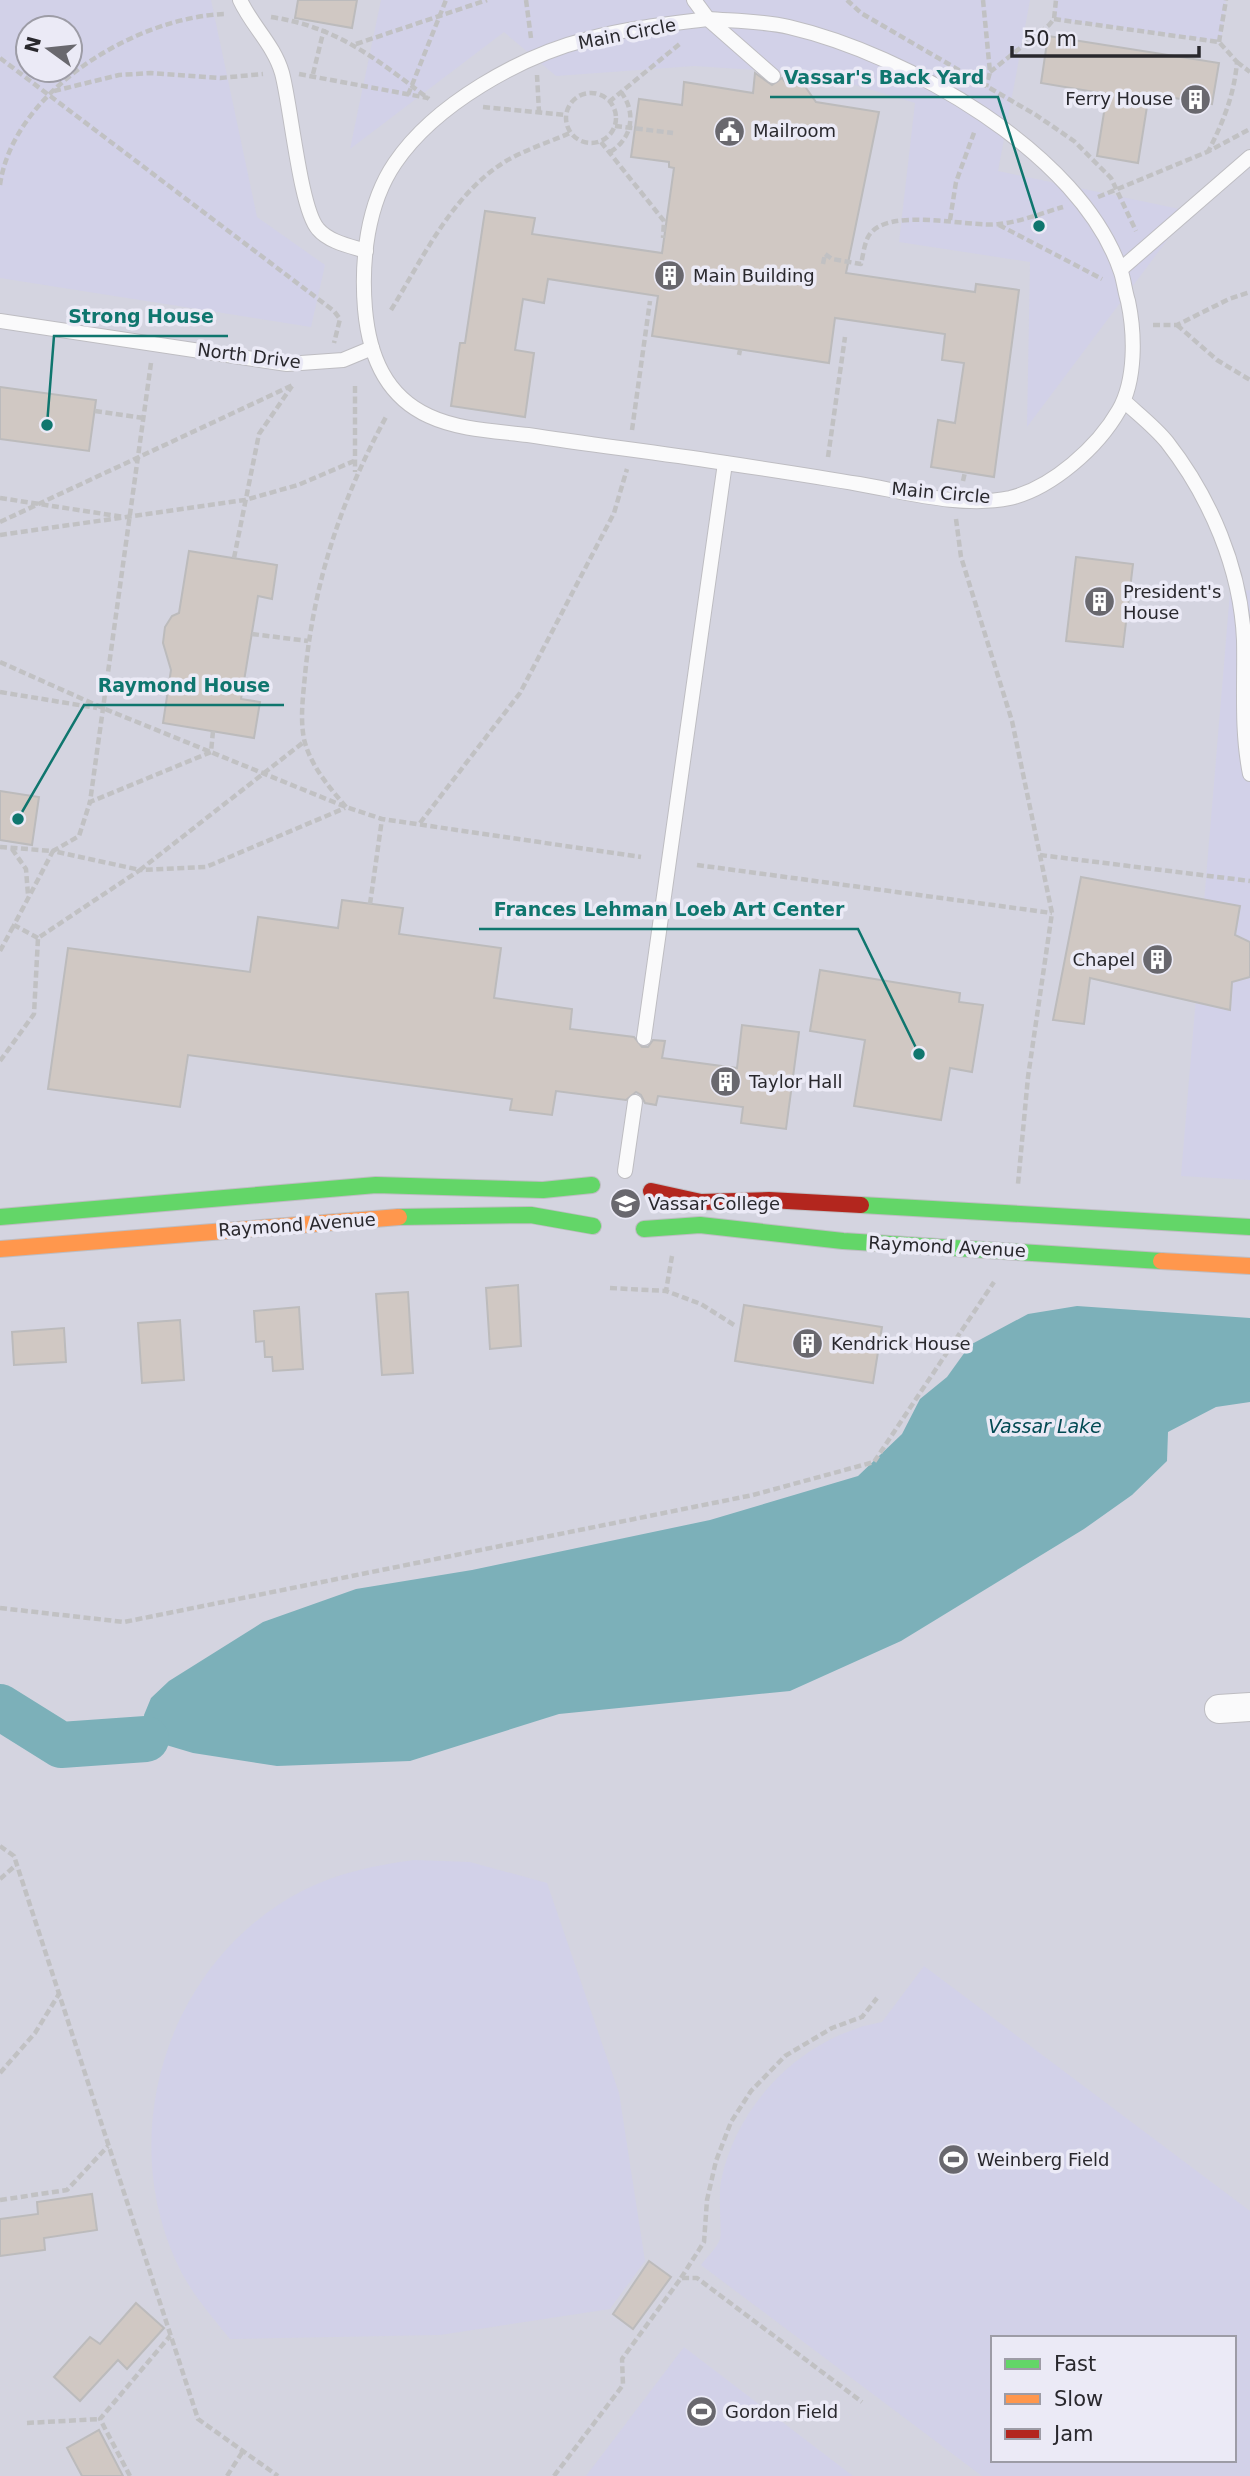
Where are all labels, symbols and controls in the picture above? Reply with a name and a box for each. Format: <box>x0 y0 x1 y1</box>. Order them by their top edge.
north arrow <box>14 14 84 84</box>
street label: Main Circle <box>576 14 678 53</box>
scale bar <box>1012 14 1199 58</box>
text: 50 m <box>1023 27 1077 51</box>
text: N <box>20 34 45 55</box>
callout: Vassar's Back Yard <box>770 57 998 97</box>
text: Vassar's Back Yard <box>784 66 984 88</box>
building icon: Ferry House <box>1179 82 1213 116</box>
place label: Ferry House <box>1065 88 1173 109</box>
public building icon: Mailroom <box>713 114 747 148</box>
place label: Mailroom <box>753 120 836 141</box>
building icon: Main Building <box>653 259 687 293</box>
place label: Main Building <box>693 265 815 286</box>
callout: Strong House <box>54 296 228 336</box>
text: Strong House <box>68 305 214 327</box>
street label: North Drive <box>196 339 302 372</box>
street label: Main Circle <box>891 478 991 507</box>
place label: President's House <box>1123 581 1221 623</box>
building icon: President's House <box>1083 585 1117 619</box>
callout: Raymond House <box>84 665 284 705</box>
text: Raymond House <box>98 674 270 696</box>
callout: Frances Lehman Loeb Art Center <box>479 889 858 929</box>
text: Frances Lehman Loeb Art Center <box>494 898 845 920</box>
building icon: Chapel <box>1141 943 1175 977</box>
place label: Chapel <box>1072 949 1135 970</box>
building icon: Taylor Hall <box>709 1065 743 1099</box>
place label: Taylor Hall <box>748 1071 842 1092</box>
school or university icon: Vassar College <box>608 1187 642 1221</box>
place label: Vassar College <box>648 1193 780 1214</box>
street label: Raymond Avenue <box>218 1209 376 1240</box>
street label: Raymond Avenue <box>868 1232 1026 1261</box>
building icon: Kendrick House <box>791 1327 825 1361</box>
place label: Kendrick House <box>831 1333 971 1354</box>
water label: Vassar Lake <box>988 1415 1102 1437</box>
sports icon: Weinberg Field <box>937 2143 971 2177</box>
place label: Weinberg Field <box>977 2149 1110 2170</box>
legend <box>991 2336 1236 2462</box>
text: Fast <box>1054 2352 1096 2376</box>
text: Slow <box>1054 2387 1103 2411</box>
sports icon: Gordon Field <box>685 2395 719 2429</box>
place label: Gordon Field <box>725 2401 838 2422</box>
text: Jam <box>1052 2422 1094 2446</box>

